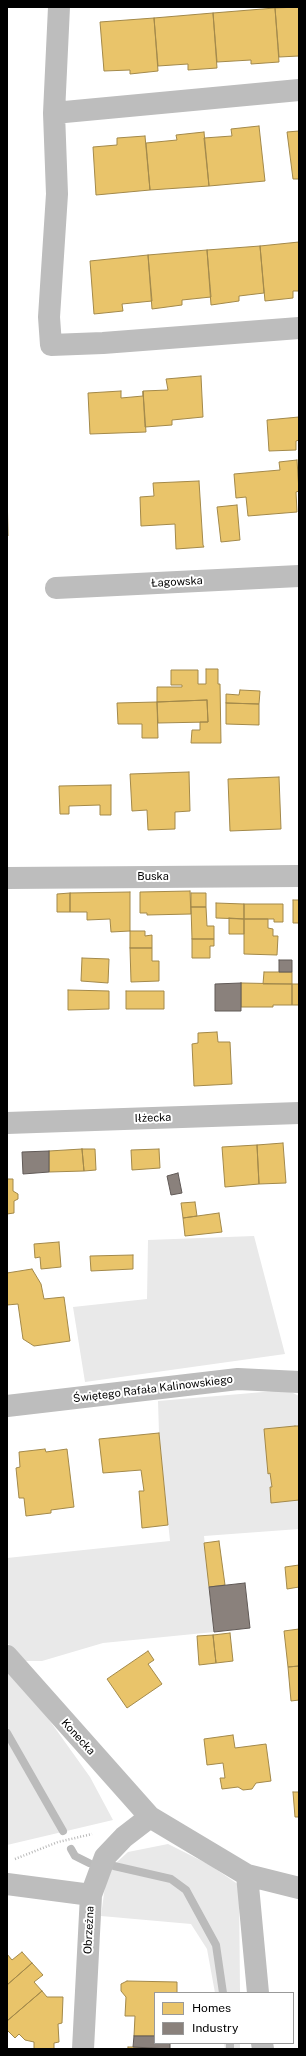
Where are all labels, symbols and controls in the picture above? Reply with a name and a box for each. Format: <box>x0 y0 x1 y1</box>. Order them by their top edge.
street label: Łagowska <box>151 574 203 590</box>
street label: Buska <box>137 870 169 884</box>
street label: Iłżecka <box>135 1111 171 1125</box>
street label: Świętego Rafała Kalinowskiego <box>72 1373 234 1405</box>
street label: Konecka <box>58 1716 98 1758</box>
street label: Obrzeżna <box>81 1906 97 1954</box>
legend <box>154 1992 294 2044</box>
text: Homes <box>192 2001 231 2015</box>
text: Industry <box>192 2021 238 2035</box>

